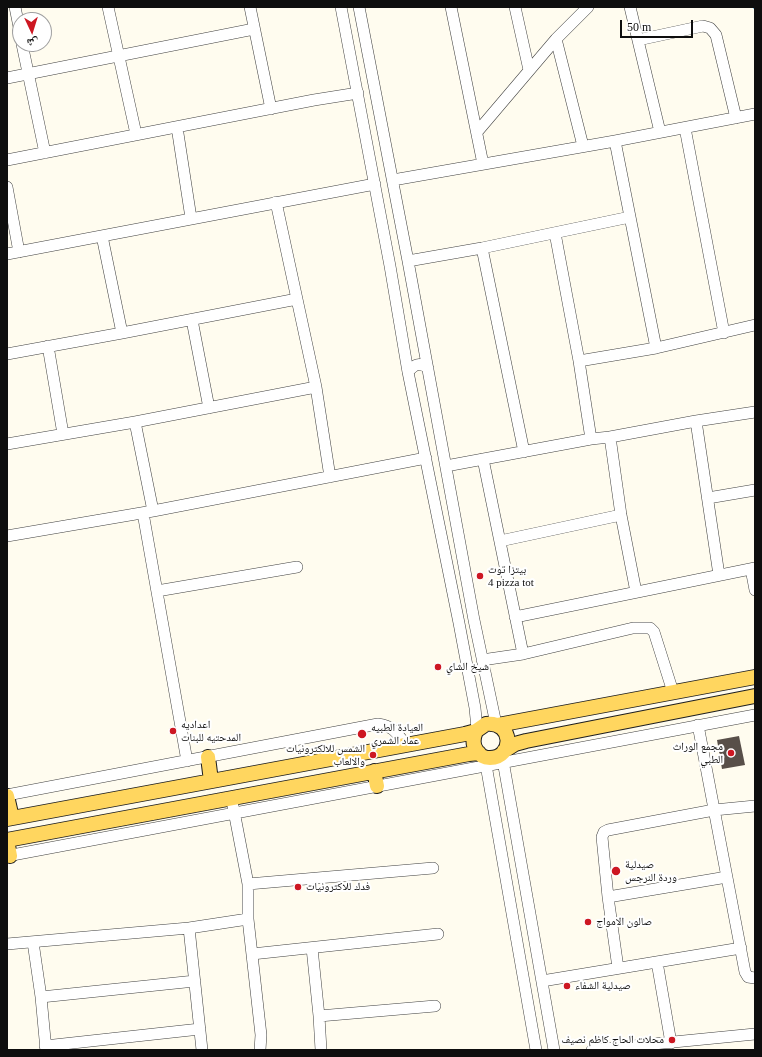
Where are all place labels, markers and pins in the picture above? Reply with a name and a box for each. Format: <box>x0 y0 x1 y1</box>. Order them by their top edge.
place label: بيتزا توت 4 pizza tot <box>488 563 534 589</box>
marker: بيتزا توت 4 pizza tot <box>475 571 485 581</box>
place label: شيخ الشاي <box>446 660 489 674</box>
marker: شيخ الشاي <box>433 662 443 672</box>
place label: اعداديه المدحتيه للبنات <box>181 718 241 744</box>
place label: العيادة الطبيه عماد الشمري <box>371 721 423 747</box>
marker: اعداديه المدحتيه للبنات <box>168 726 178 736</box>
marker: العيادة الطبيه عماد الشمري <box>356 728 368 740</box>
place label: مجمع الوراث الطبي <box>673 740 723 766</box>
place label: الشمس للالكترونيات والالعاب <box>286 742 365 768</box>
marker: مجمع الوراث الطبي <box>726 748 736 758</box>
marker: الشمس للالكترونيات والالعاب <box>368 750 378 760</box>
place label: صيدلية وردة النرجس <box>625 858 677 884</box>
marker: صيدلية وردة النرجس <box>610 865 622 877</box>
place label: فدك للاكترونيات <box>306 880 370 894</box>
marker: فدك للاكترونيات <box>293 882 303 892</box>
place label: صالون الامواج <box>596 915 652 929</box>
marker: صالون الامواج <box>583 917 593 927</box>
place label: صيدلية الشفاء <box>575 979 631 993</box>
marker: صيدلية الشفاء <box>562 981 572 991</box>
place label: محلات الحاج كاظم نصيف <box>561 1033 664 1047</box>
marker: محلات الحاج كاظم نصيف <box>667 1035 677 1045</box>

